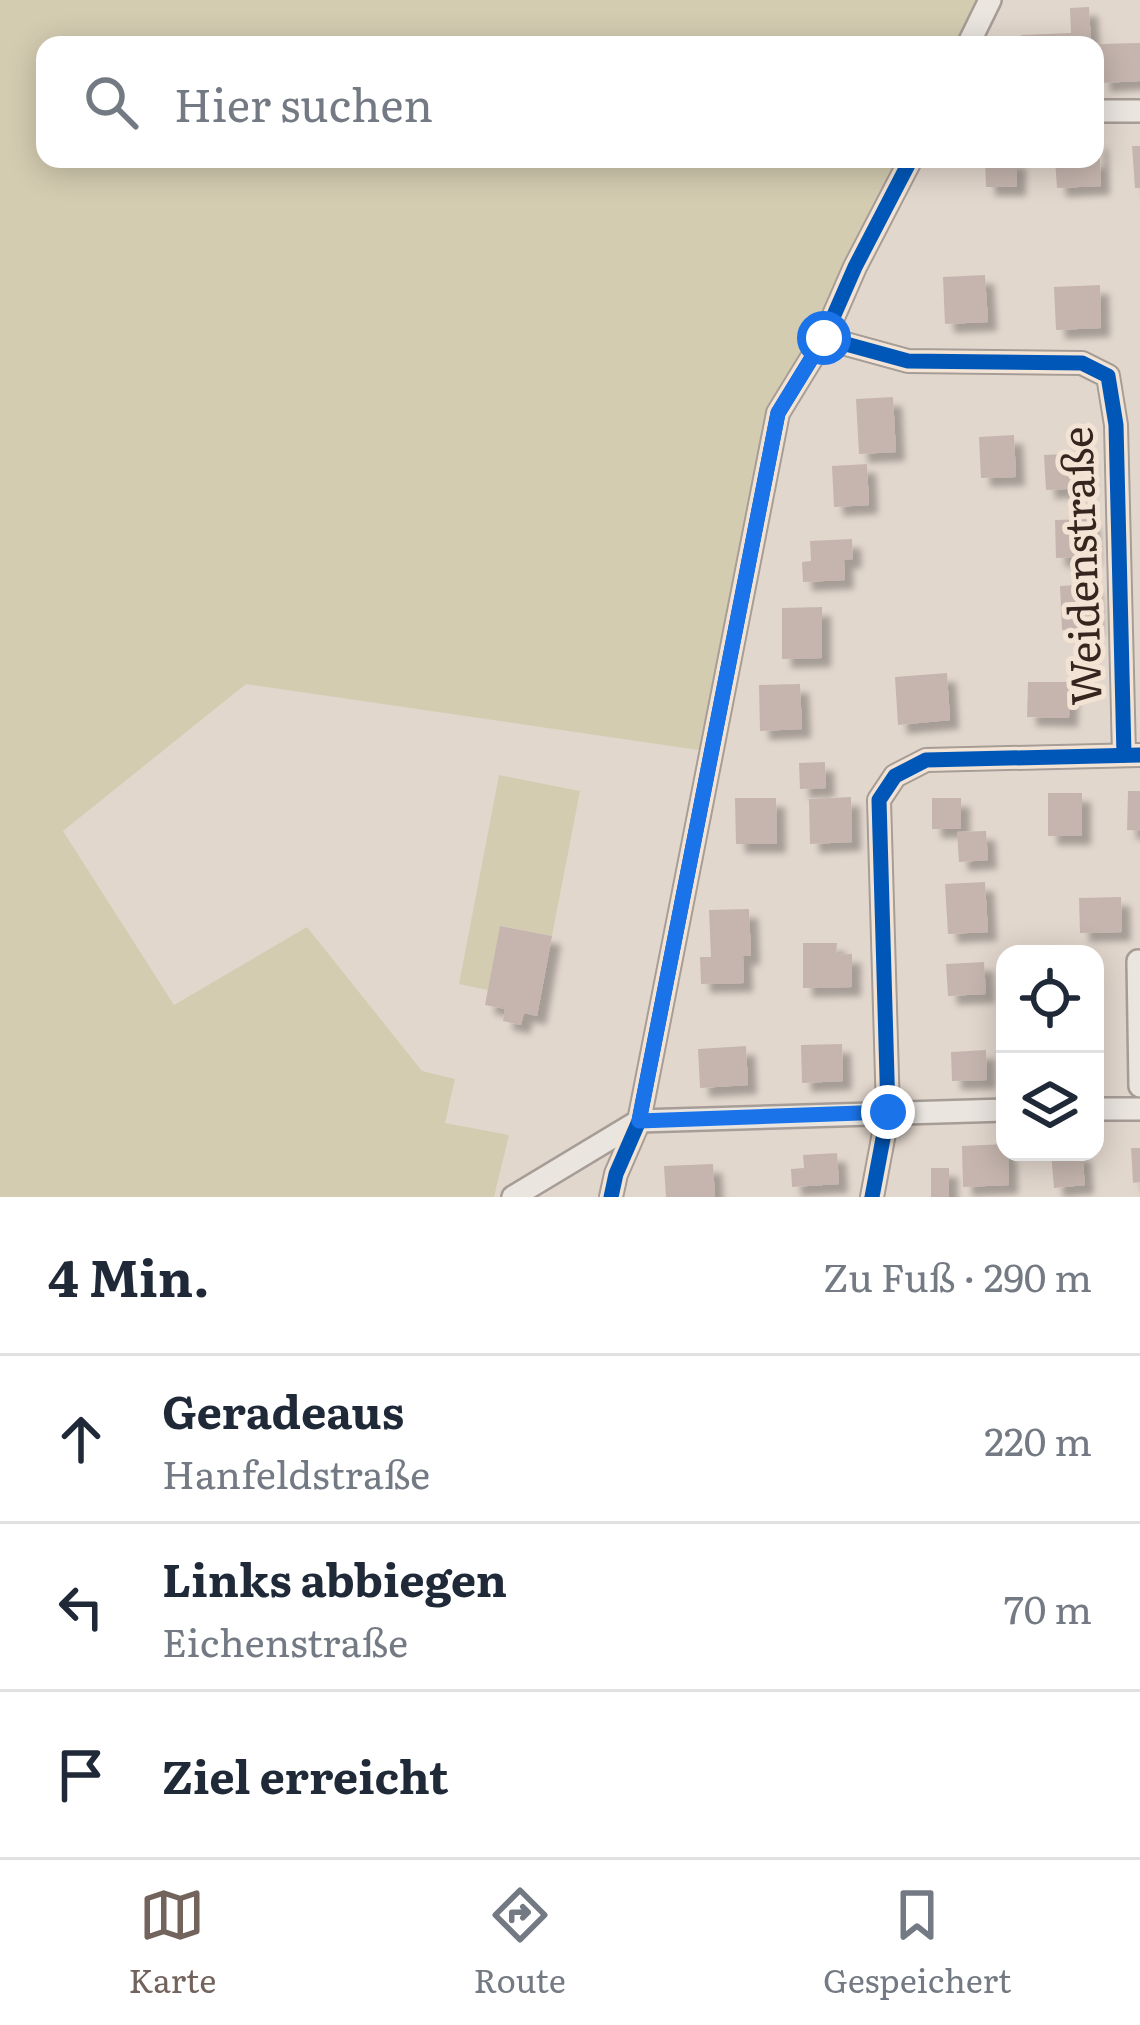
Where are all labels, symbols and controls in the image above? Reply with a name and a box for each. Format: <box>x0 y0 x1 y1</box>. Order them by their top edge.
search box <box>36 36 1104 168</box>
icon: search <box>78 69 144 135</box>
text: Hier suchen <box>174 69 433 136</box>
route start <box>797 311 851 365</box>
street label: Weidenstraße <box>1043 425 1115 707</box>
map controls <box>996 945 1104 1161</box>
button: locate <box>996 945 1104 1053</box>
button: layers <box>996 1053 1104 1161</box>
route end <box>861 1085 915 1139</box>
text: 4 Min. <box>48 1237 210 1313</box>
text: Zu Fuß · 290 m <box>823 1246 1092 1304</box>
text: Geradeaus <box>162 1376 404 1443</box>
icon: ahead <box>48 1406 114 1472</box>
text: 220 m <box>984 1410 1092 1468</box>
text: Hanfeldstraße <box>162 1443 430 1501</box>
text: Links abbiegen <box>162 1544 507 1611</box>
icon: left <box>48 1574 114 1640</box>
text: 70 m <box>1004 1578 1092 1636</box>
text: Eichenstraße <box>162 1611 408 1669</box>
text: Ziel erreicht <box>162 1741 448 1808</box>
icon: arrive <box>48 1742 114 1808</box>
tab: Karte <box>129 1882 216 2003</box>
tab: Route <box>473 1882 566 2003</box>
tab: Gespeichert <box>823 1882 1011 2003</box>

